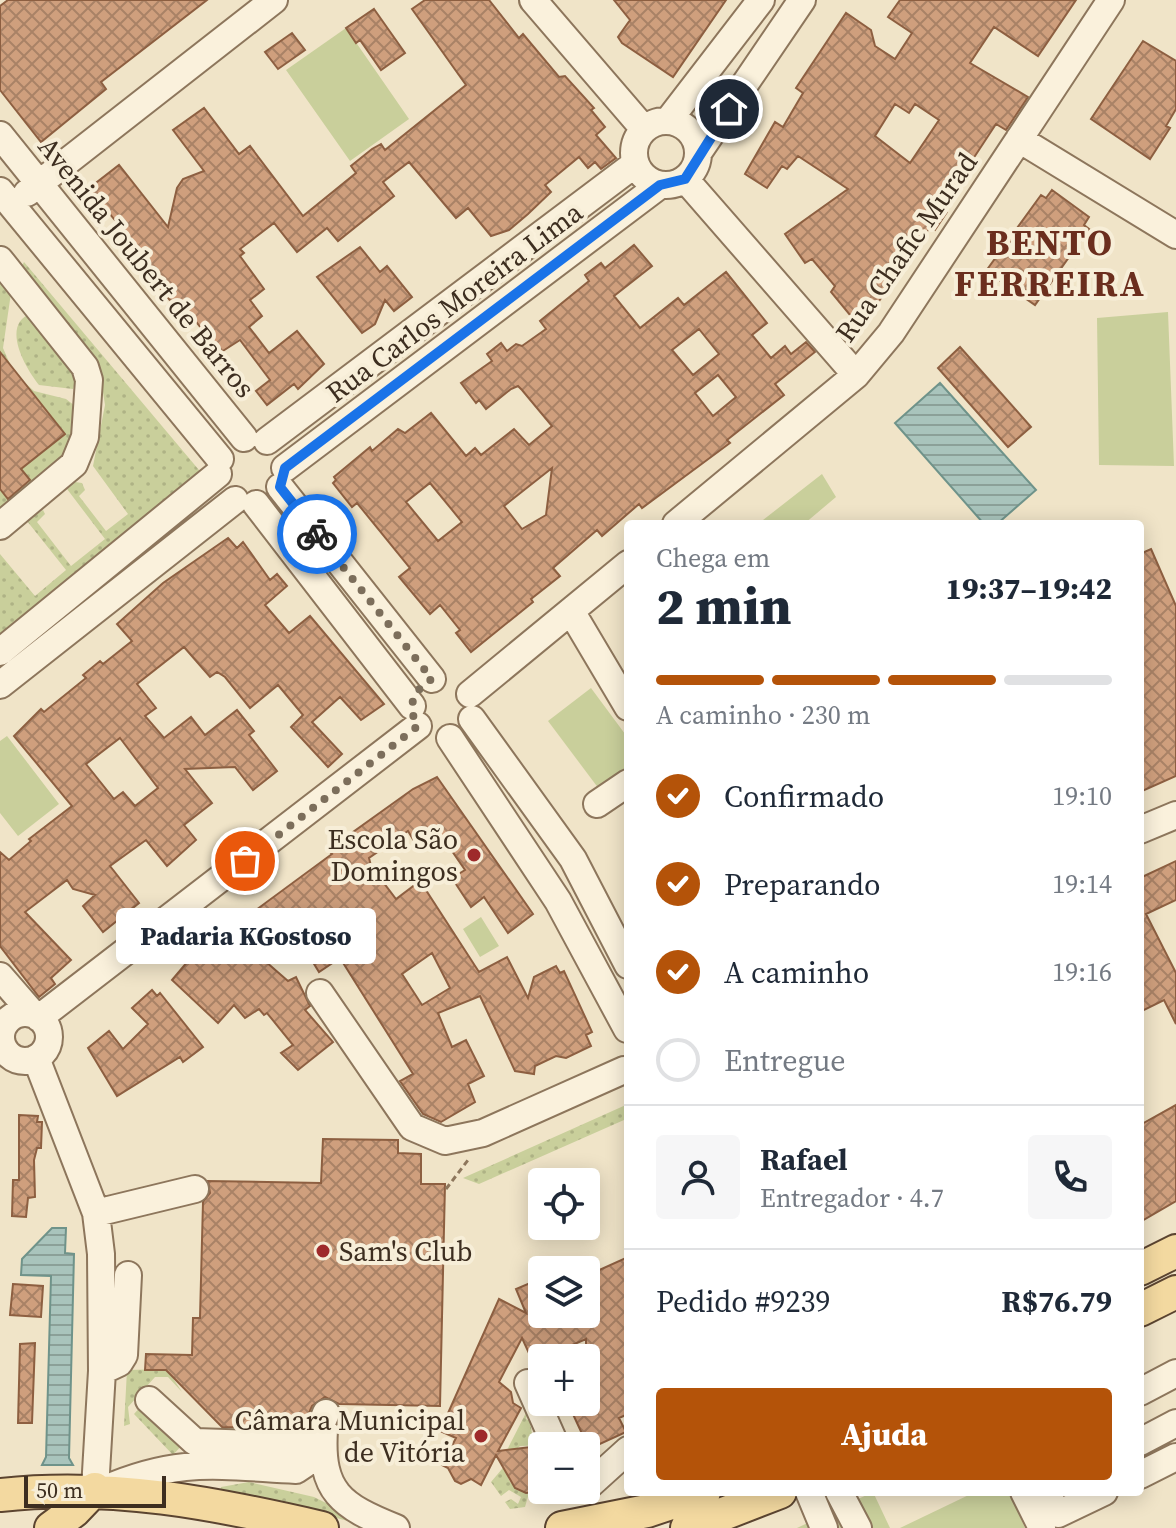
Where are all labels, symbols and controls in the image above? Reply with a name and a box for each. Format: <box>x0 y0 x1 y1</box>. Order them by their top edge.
pin <box>695 75 763 143</box>
icon: home <box>707 87 751 131</box>
street label: Avenida Joubert de Barros <box>30 129 264 405</box>
street label: Rua Chafic Murad <box>826 144 986 349</box>
street label: Rua Carlos Moreira Lima <box>318 193 591 411</box>
district label: BENTO FERREIRA <box>954 218 1146 308</box>
courier <box>277 494 357 574</box>
icon: bike <box>295 512 339 556</box>
text: Chega em <box>656 540 770 576</box>
text: 19:37–19:42 <box>945 568 1112 609</box>
text: 2 min <box>656 570 792 641</box>
text: A caminho · 230 m <box>656 697 870 733</box>
icon: check <box>656 774 700 818</box>
text: Confirmado <box>724 776 884 817</box>
text: 19:10 <box>1052 778 1112 814</box>
place label: Escola São Domingos <box>327 820 458 890</box>
pin <box>211 827 279 895</box>
icon: bag <box>223 839 267 883</box>
marker: Escola São Domingos <box>465 846 483 864</box>
icon: check <box>656 862 700 906</box>
text: Preparando <box>724 864 881 905</box>
text: 19:14 <box>1052 866 1112 902</box>
callout: Padaria KGostoso <box>115 909 375 965</box>
text: Padaria KGostoso <box>140 918 352 954</box>
icon: check <box>656 950 700 994</box>
text: A caminho <box>724 952 869 993</box>
text: 19:16 <box>1052 954 1112 990</box>
text: Entregue <box>724 1040 846 1081</box>
button: person <box>656 1135 740 1219</box>
button: phone <box>1028 1135 1112 1219</box>
text: Rafael <box>760 1139 848 1180</box>
map controls <box>528 1168 600 1504</box>
button: locate <box>528 1168 600 1240</box>
text: Entregador · 4.7 <box>760 1180 944 1216</box>
place label: Sam's Club <box>339 1232 472 1270</box>
marker: Sam's Club <box>314 1242 332 1260</box>
button: layers <box>528 1256 600 1328</box>
text: Pedido #9239 <box>656 1281 831 1322</box>
text: R$76.79 <box>1001 1281 1112 1322</box>
button: + <box>528 1344 600 1416</box>
button: Ajuda <box>656 1388 1112 1480</box>
place label: Câmara Municipal de Vitória <box>235 1401 466 1471</box>
marker: Câmara Municipal de Vitória <box>472 1427 490 1445</box>
button: − <box>528 1432 600 1504</box>
scale bar <box>24 1472 166 1508</box>
text: 50 m <box>36 1475 83 1505</box>

